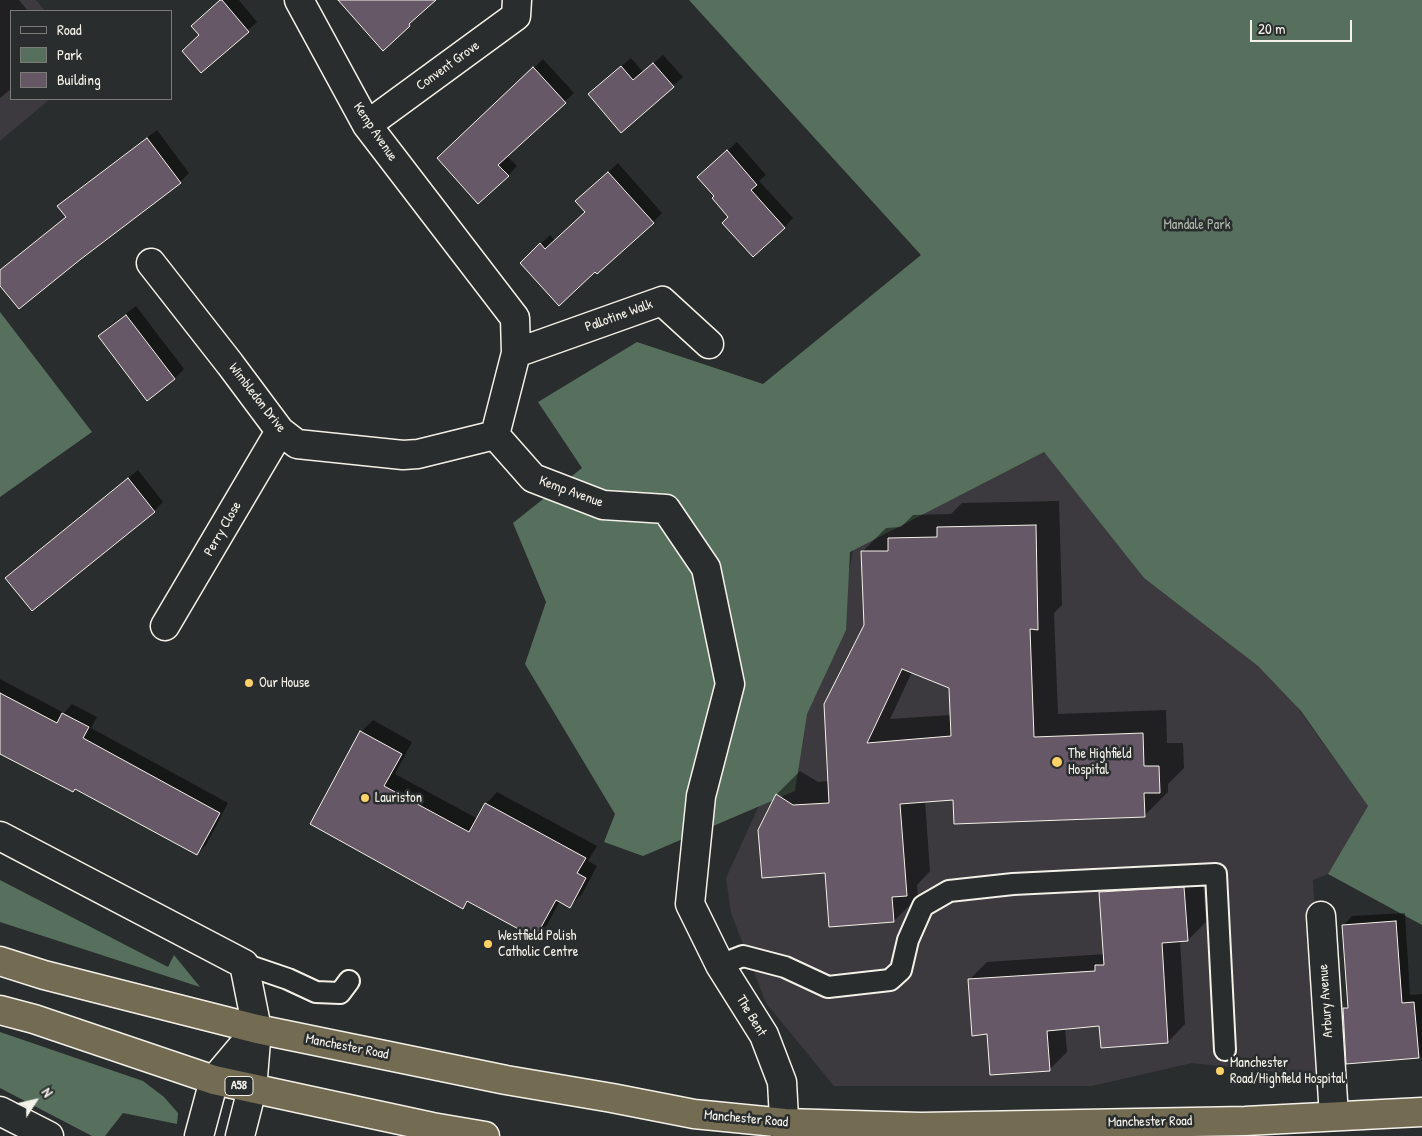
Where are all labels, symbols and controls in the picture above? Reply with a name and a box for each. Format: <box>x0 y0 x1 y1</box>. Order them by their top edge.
legend <box>10 10 172 100</box>
scale bar <box>1252 10 1354 42</box>
text: 20 m <box>1258 18 1285 39</box>
text: Road <box>57 19 82 40</box>
street label: Convent Grove <box>413 37 483 95</box>
text: Park <box>57 44 82 65</box>
text: Building <box>57 69 101 90</box>
street label: Kemp Avenue <box>349 99 401 165</box>
park label: Mandale Park <box>1163 217 1231 233</box>
street label: Pallotine Walk <box>583 296 655 336</box>
street label: Wimbledon Drive <box>225 360 289 436</box>
street label: Kemp Avenue <box>537 473 605 511</box>
street label: Perry Close <box>201 499 245 559</box>
place label: Our House <box>259 675 310 691</box>
marker: Our House <box>243 677 255 689</box>
place label: The Highfield Hospital <box>1068 746 1131 779</box>
marker: The Highfield Hospital <box>1050 755 1064 769</box>
place label: Lauriston <box>375 790 422 806</box>
marker: Lauriston <box>359 792 371 804</box>
place label: Westfield Polish Catholic Centre <box>498 928 578 960</box>
marker: Westfield Polish Catholic Centre <box>482 938 494 950</box>
street label: Arbury Avenue <box>1315 964 1337 1038</box>
street label: The Bent <box>732 992 770 1040</box>
street label: Manchester Road <box>304 1031 390 1063</box>
place label: Manchester Road/Highfield Hospital <box>1230 1055 1345 1088</box>
marker: Manchester Road/Highfield Hospital <box>1214 1065 1226 1077</box>
north arrow <box>10 1076 60 1126</box>
road number: A58 <box>225 1076 253 1096</box>
text: N <box>38 1084 58 1101</box>
street label: Manchester Road <box>703 1107 789 1131</box>
street label: Manchester Road <box>1108 1113 1192 1131</box>

